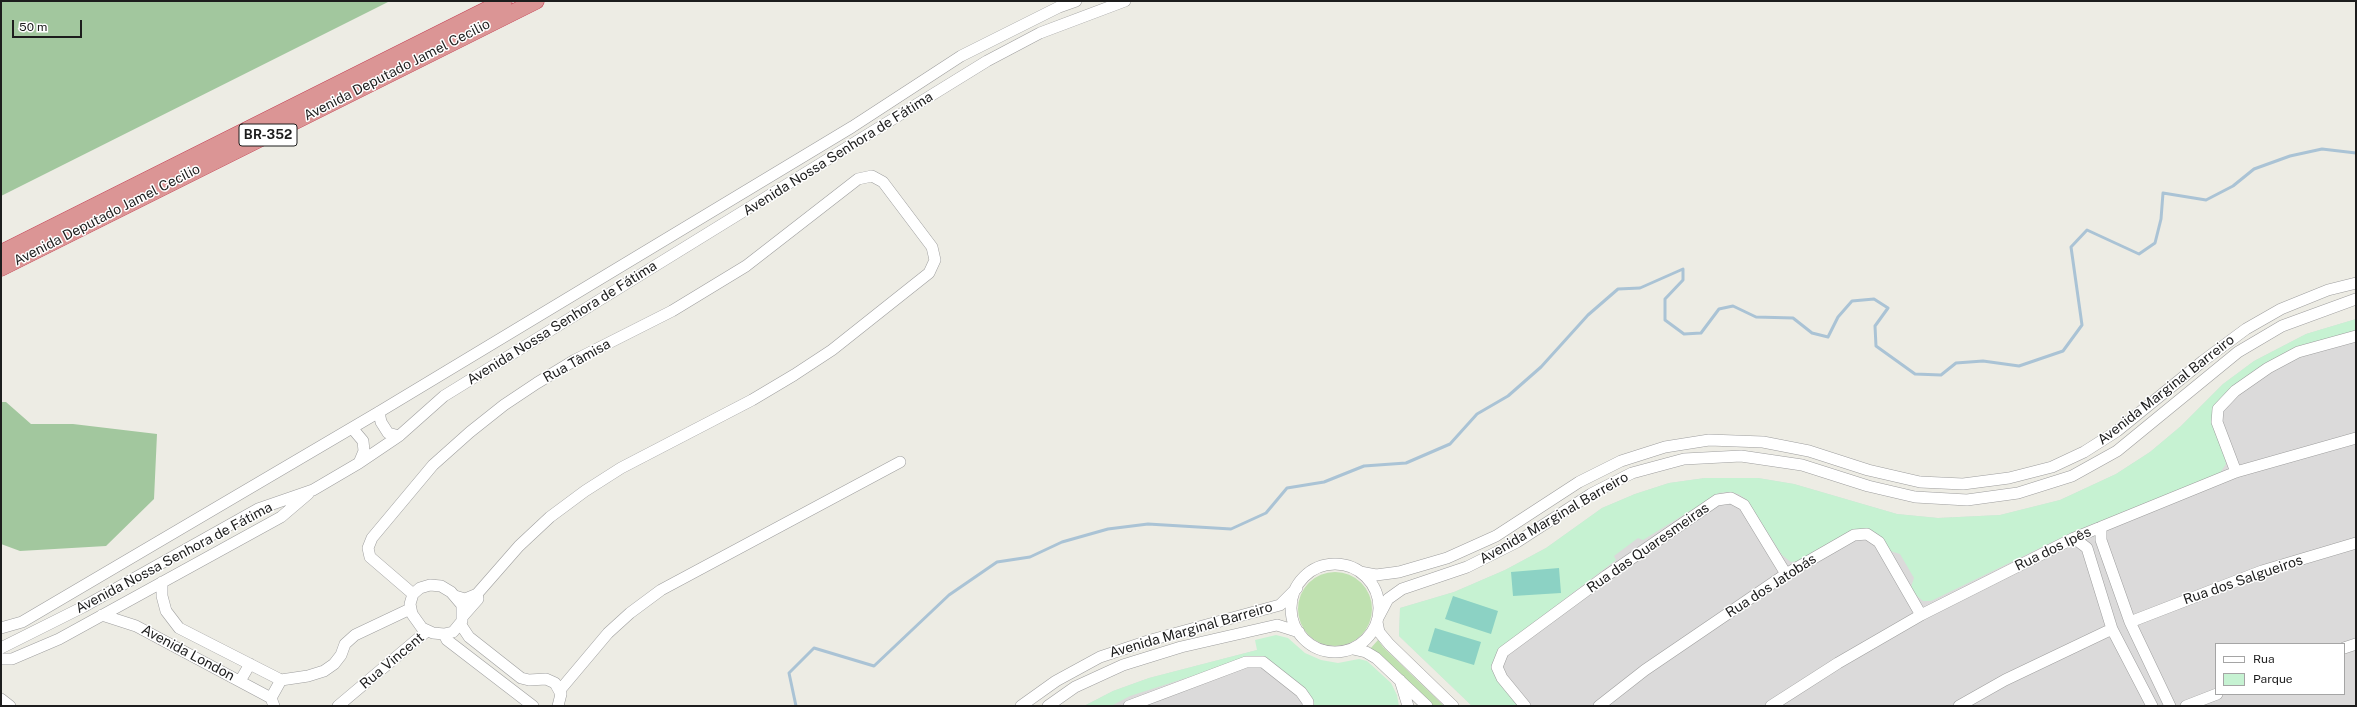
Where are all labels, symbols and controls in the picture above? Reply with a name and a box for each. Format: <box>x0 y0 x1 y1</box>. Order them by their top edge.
scale bar <box>14 12 84 38</box>
street label: Avenida Deputado Jamel Cecilio <box>301 16 493 124</box>
text: 50 m <box>19 20 47 34</box>
street label: Avenida Nossa Senhora de Fátima <box>740 88 936 220</box>
road number: BR-352 <box>239 124 297 146</box>
street label: Avenida Deputado Jamel Cecilio <box>11 161 203 269</box>
street label: Avenida Nossa Senhora de Fátima <box>464 257 660 389</box>
street label: Avenida Marginal Barreiro <box>2094 331 2238 449</box>
street label: Rua Tâmisa <box>540 336 614 386</box>
street label: Avenida Marginal Barreiro <box>1477 469 1631 567</box>
street label: Avenida Nossa Senhora de Fátima <box>73 499 275 617</box>
street label: Rua das Quaresmeiras <box>1584 499 1712 597</box>
street label: Rua dos Ipês <box>2012 523 2094 575</box>
street label: Rua dos Jatobás <box>1723 551 1819 621</box>
street label: Rua dos Salgueiros <box>2181 552 2305 608</box>
street label: Avenida Marginal Barreiro <box>1108 599 1274 661</box>
street label: Avenida London <box>139 621 237 685</box>
street label: Rua Vincent <box>357 629 427 693</box>
legend <box>2215 643 2345 695</box>
text: Rua <box>2253 652 2275 666</box>
text: Parque <box>2253 672 2293 686</box>

